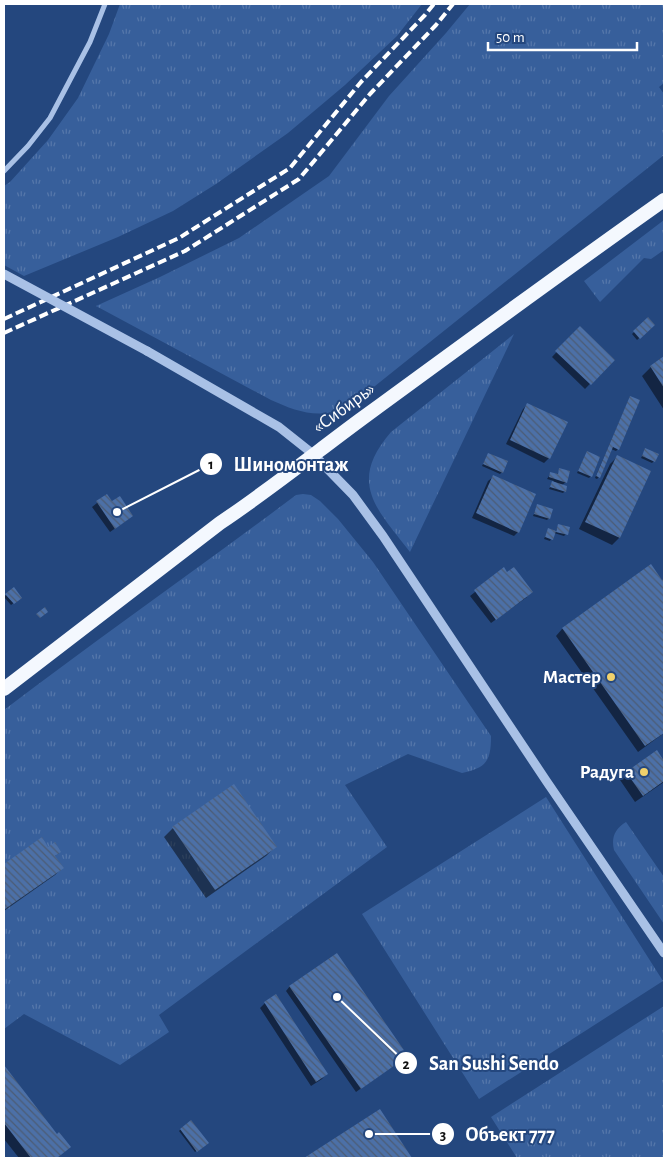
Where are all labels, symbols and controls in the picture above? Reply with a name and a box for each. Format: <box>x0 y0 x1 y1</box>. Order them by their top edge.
scale bar <box>488 20 637 52</box>
text: 50 m <box>496 30 525 45</box>
street label: «Сибирь» <box>309 379 379 437</box>
callout: Шиномонтаж <box>199 446 359 481</box>
text: Шиномонтаж <box>233 455 349 475</box>
text: 1 <box>208 457 214 472</box>
place label: Мастер <box>543 668 601 687</box>
marker: Мастер <box>605 671 617 683</box>
place label: Радуга <box>580 763 634 782</box>
marker: Радуга <box>638 766 650 778</box>
callout: San Sushi Sendo <box>394 1046 569 1081</box>
text: San Sushi Sendo <box>429 1054 559 1074</box>
text: 2 <box>402 1057 410 1072</box>
callout: Объект 777 <box>430 1117 565 1152</box>
text: Объект 777 <box>465 1125 555 1145</box>
text: 3 <box>440 1128 446 1143</box>

